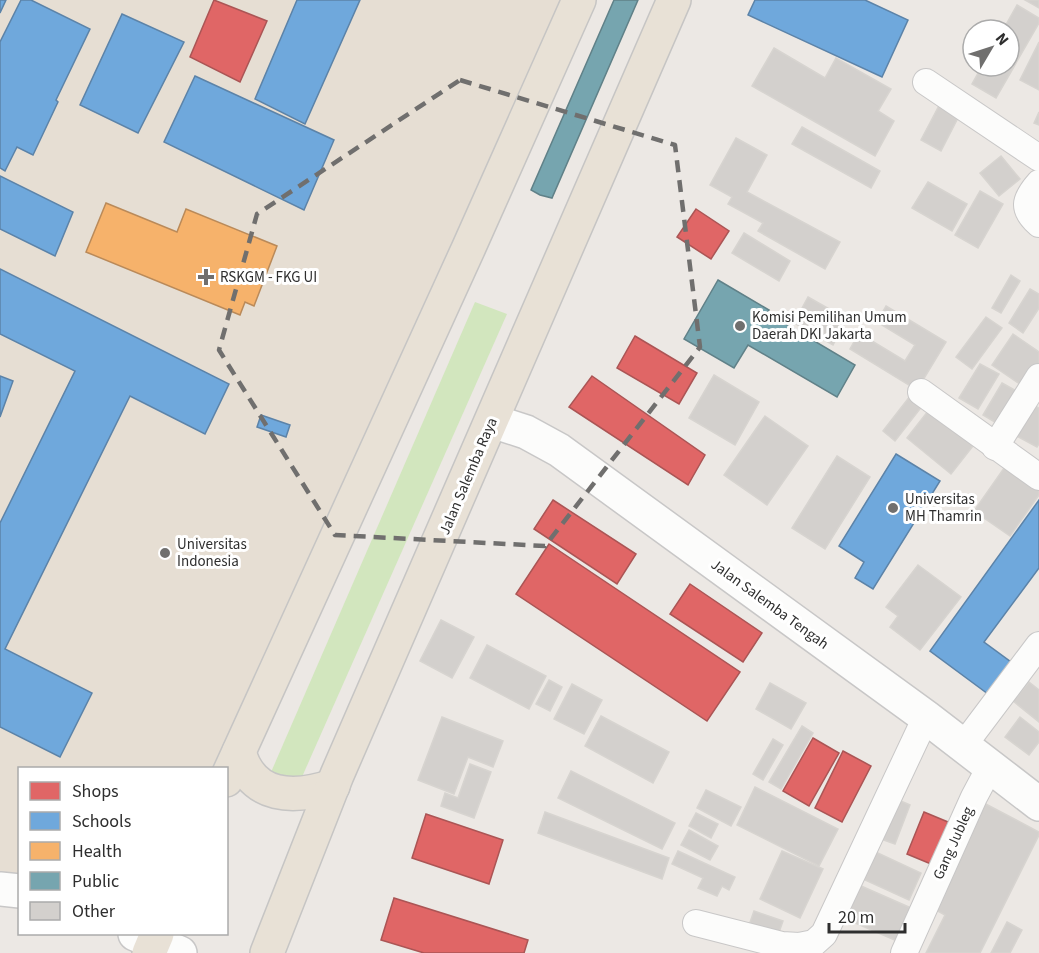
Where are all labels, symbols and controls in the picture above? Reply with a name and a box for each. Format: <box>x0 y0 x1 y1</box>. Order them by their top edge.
north arrow <box>961 18 1021 78</box>
text: N <box>990 28 1014 50</box>
place label: RSKGM - FKG UI <box>220 267 317 288</box>
marker: RSKGM - FKG UI <box>197 268 215 286</box>
place label: Komisi Pemilihan Umum Daerah DKI Jakarta <box>752 307 907 345</box>
marker: Komisi Pemilihan Umum Daerah DKI Jakarta <box>733 319 747 333</box>
street label: Jalan Salemba Raya <box>434 414 503 538</box>
place label: Universitas MH Thamrin <box>905 489 982 527</box>
marker: Universitas MH Thamrin <box>886 501 900 515</box>
place label: Universitas Indonesia <box>177 534 247 572</box>
marker: Universitas Indonesia <box>158 546 172 560</box>
street label: Jalan Salemba Tengah <box>706 554 833 654</box>
legend <box>18 767 228 935</box>
text: Shops <box>72 779 119 804</box>
street label: Gang Jubleg <box>928 803 979 883</box>
text: Schools <box>72 809 131 834</box>
text: Health <box>72 839 122 864</box>
text: Public <box>72 869 119 894</box>
scale bar <box>829 896 906 934</box>
text: Other <box>72 899 116 924</box>
text: 20 m <box>838 905 874 930</box>

